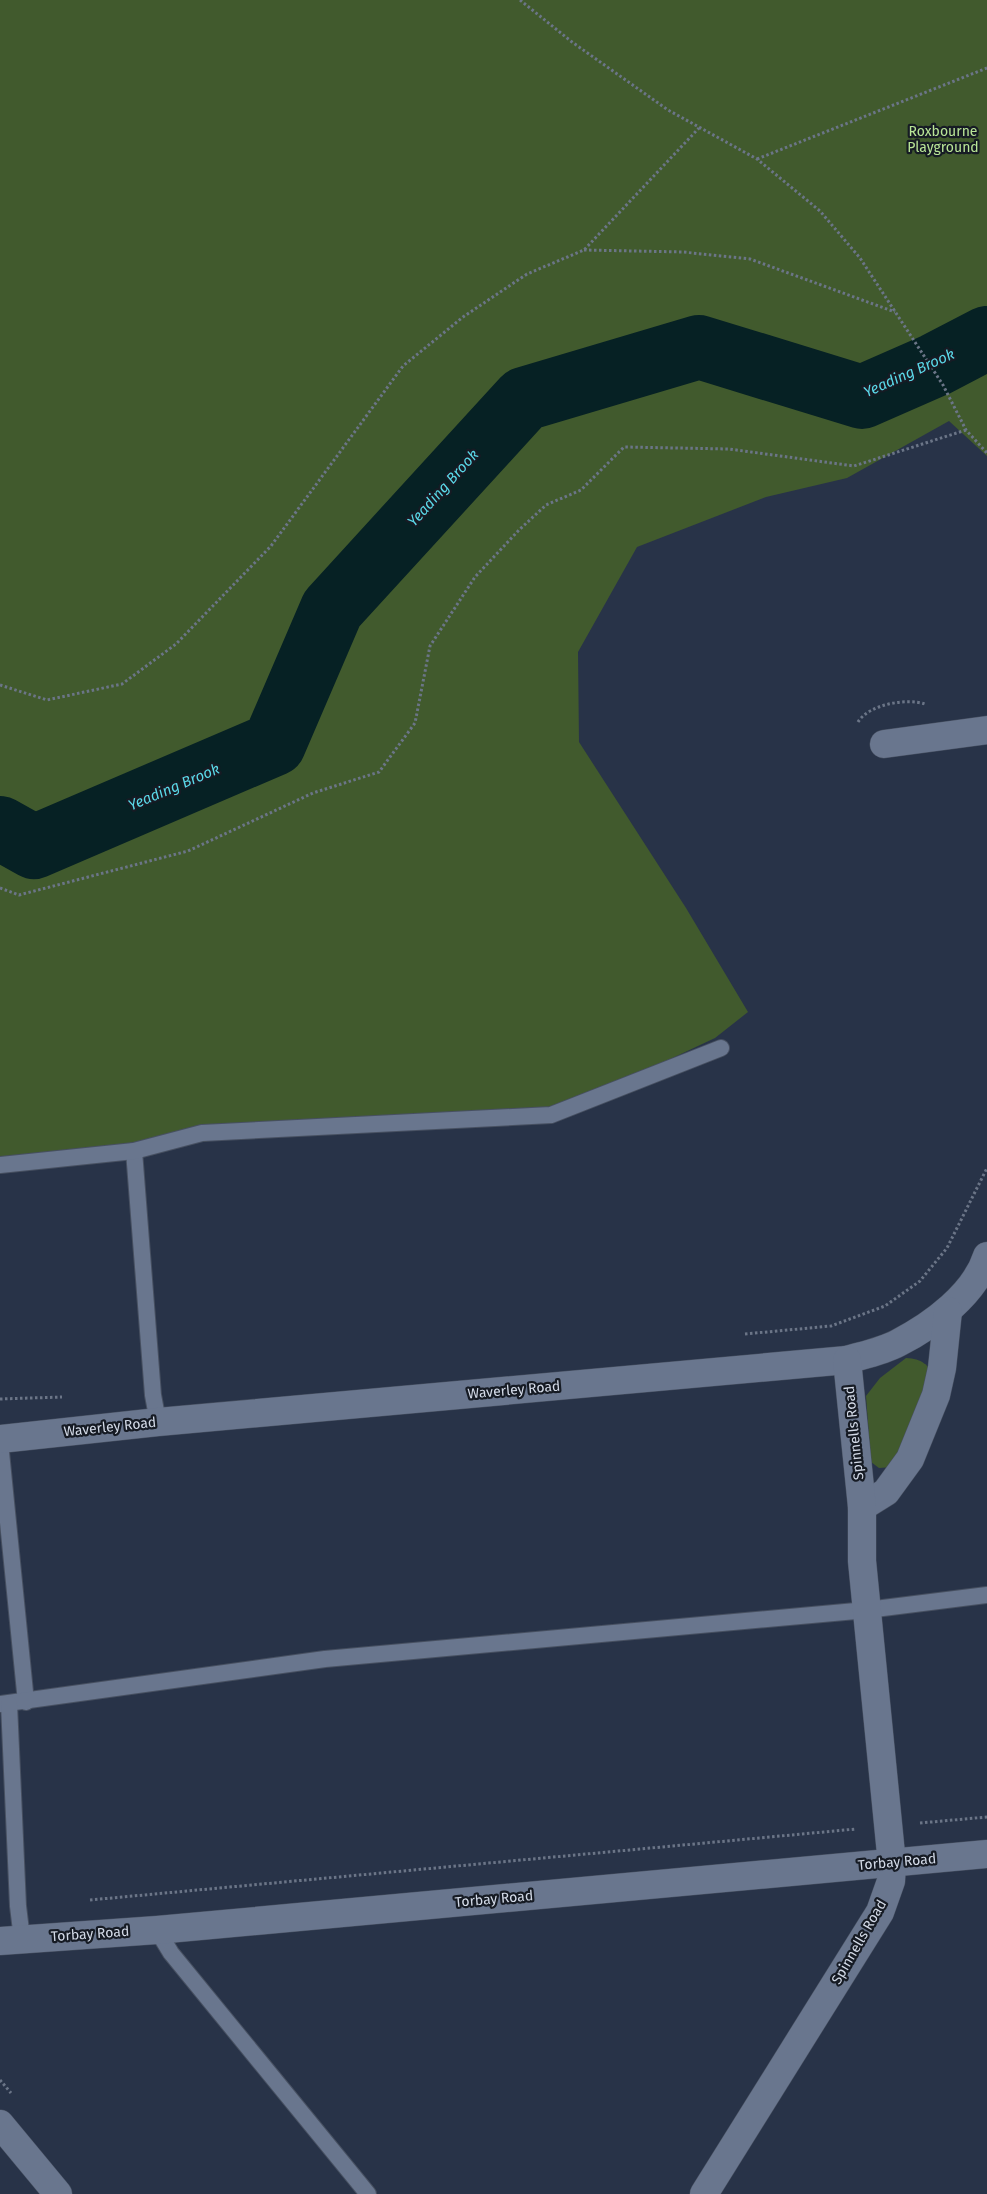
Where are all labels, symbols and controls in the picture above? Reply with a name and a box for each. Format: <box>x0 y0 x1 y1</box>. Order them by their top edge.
park label: Roxbourne Playground <box>907 123 979 156</box>
water label: Yeading Brook <box>861 345 957 401</box>
water label: Yeading Brook <box>404 446 482 530</box>
water label: Yeading Brook <box>126 760 222 814</box>
street label: Waverley Road <box>467 1377 561 1403</box>
street label: Spinnells Road <box>841 1385 867 1481</box>
street label: Waverley Road <box>63 1414 157 1440</box>
street label: Torbay Road <box>857 1850 937 1874</box>
street label: Torbay Road <box>454 1887 534 1911</box>
street label: Spinnells Road <box>828 1897 890 1987</box>
street label: Torbay Road <box>50 1923 130 1945</box>

